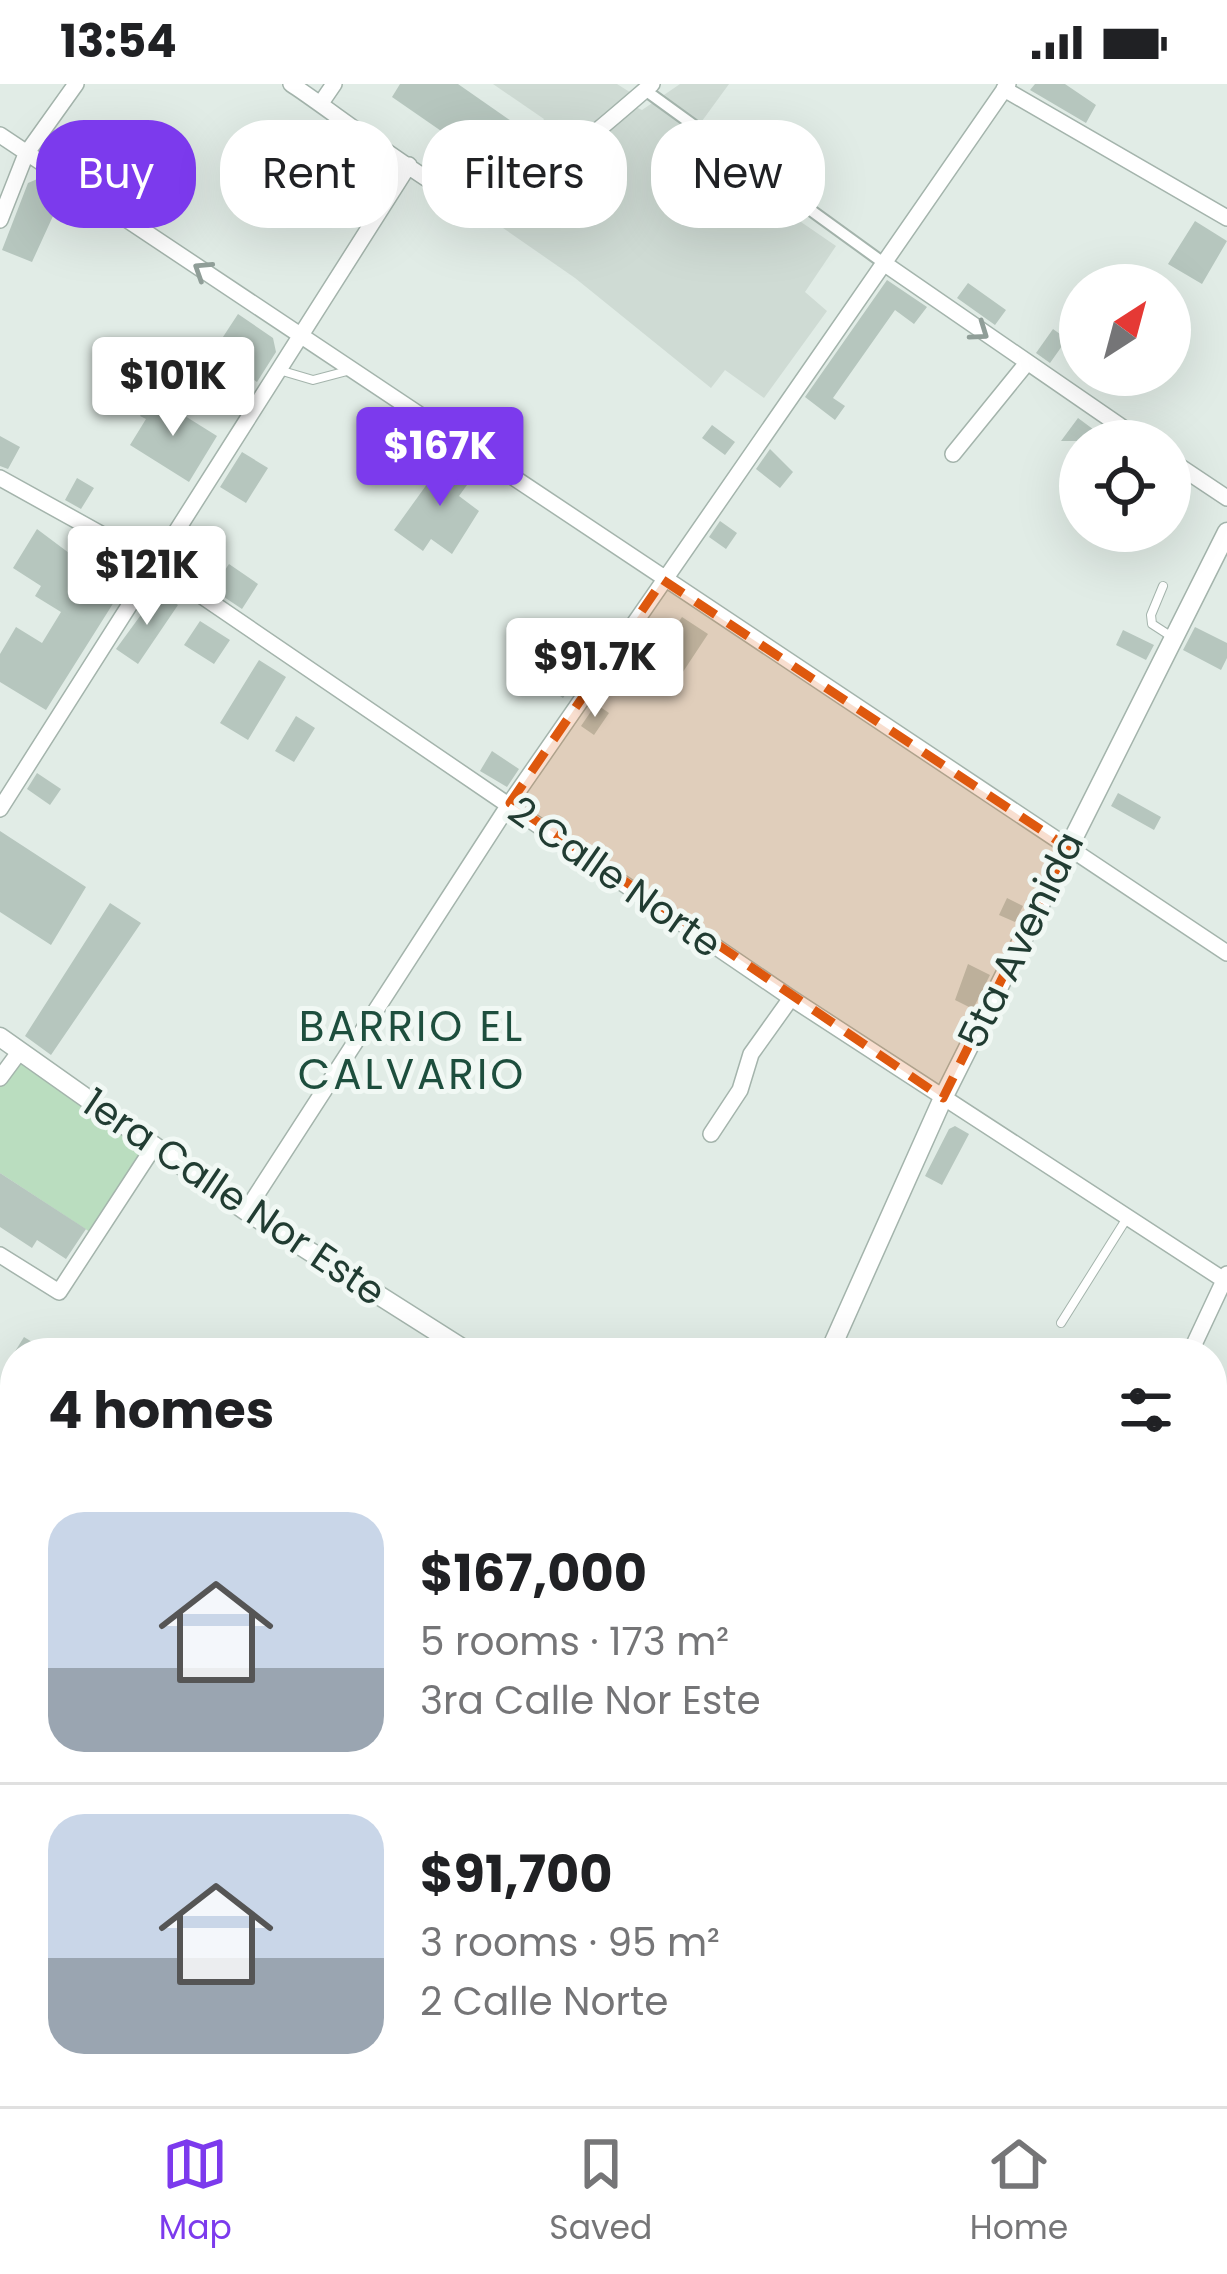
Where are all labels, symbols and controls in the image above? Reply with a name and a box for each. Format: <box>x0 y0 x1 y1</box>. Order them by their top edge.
text: 13:54 <box>60 10 177 73</box>
chip: Buy <box>36 120 196 228</box>
chip: Rent <box>220 120 398 228</box>
chip: Filters <box>422 120 627 228</box>
chip: New <box>651 120 825 228</box>
one-way arrow <box>193 261 215 284</box>
north arrow <box>1059 264 1191 396</box>
map controls <box>1059 264 1191 552</box>
one-way arrow <box>967 317 989 339</box>
pin: $101K <box>89 337 257 439</box>
text: $101K <box>119 348 227 403</box>
pin: $167K <box>356 407 524 509</box>
text: $167K <box>383 418 497 473</box>
button: locate <box>1059 420 1191 552</box>
pin: $121K <box>63 526 231 628</box>
text: $121K <box>95 537 199 592</box>
pin: $91.7K <box>497 618 693 720</box>
text: $91.7K <box>533 629 657 684</box>
street label: 2 Calle Norte <box>497 783 733 971</box>
street label: 5ta Avenida <box>945 822 1097 1058</box>
district label: BARRIO EL CALVARIO <box>298 997 526 1104</box>
street label: 1era Calle Nor Este <box>72 1075 396 1319</box>
text: 4 homes <box>48 1374 274 1446</box>
icon: filters <box>1113 1377 1179 1443</box>
text: $167,000 <box>420 1537 647 1609</box>
icon: home <box>144 1560 288 1704</box>
text: 5 rooms · 173 m² <box>420 1614 729 1669</box>
text: 3ra Calle Nor Este <box>420 1673 761 1728</box>
text: $91,700 <box>420 1838 613 1910</box>
icon: home <box>144 1862 288 2006</box>
text: 3 rooms · 95 m² <box>420 1915 720 1970</box>
text: 2 Calle Norte <box>420 1974 668 2029</box>
tab: Map <box>159 2131 232 2253</box>
tab: Saved <box>549 2131 652 2253</box>
tab: Home <box>970 2131 1068 2253</box>

